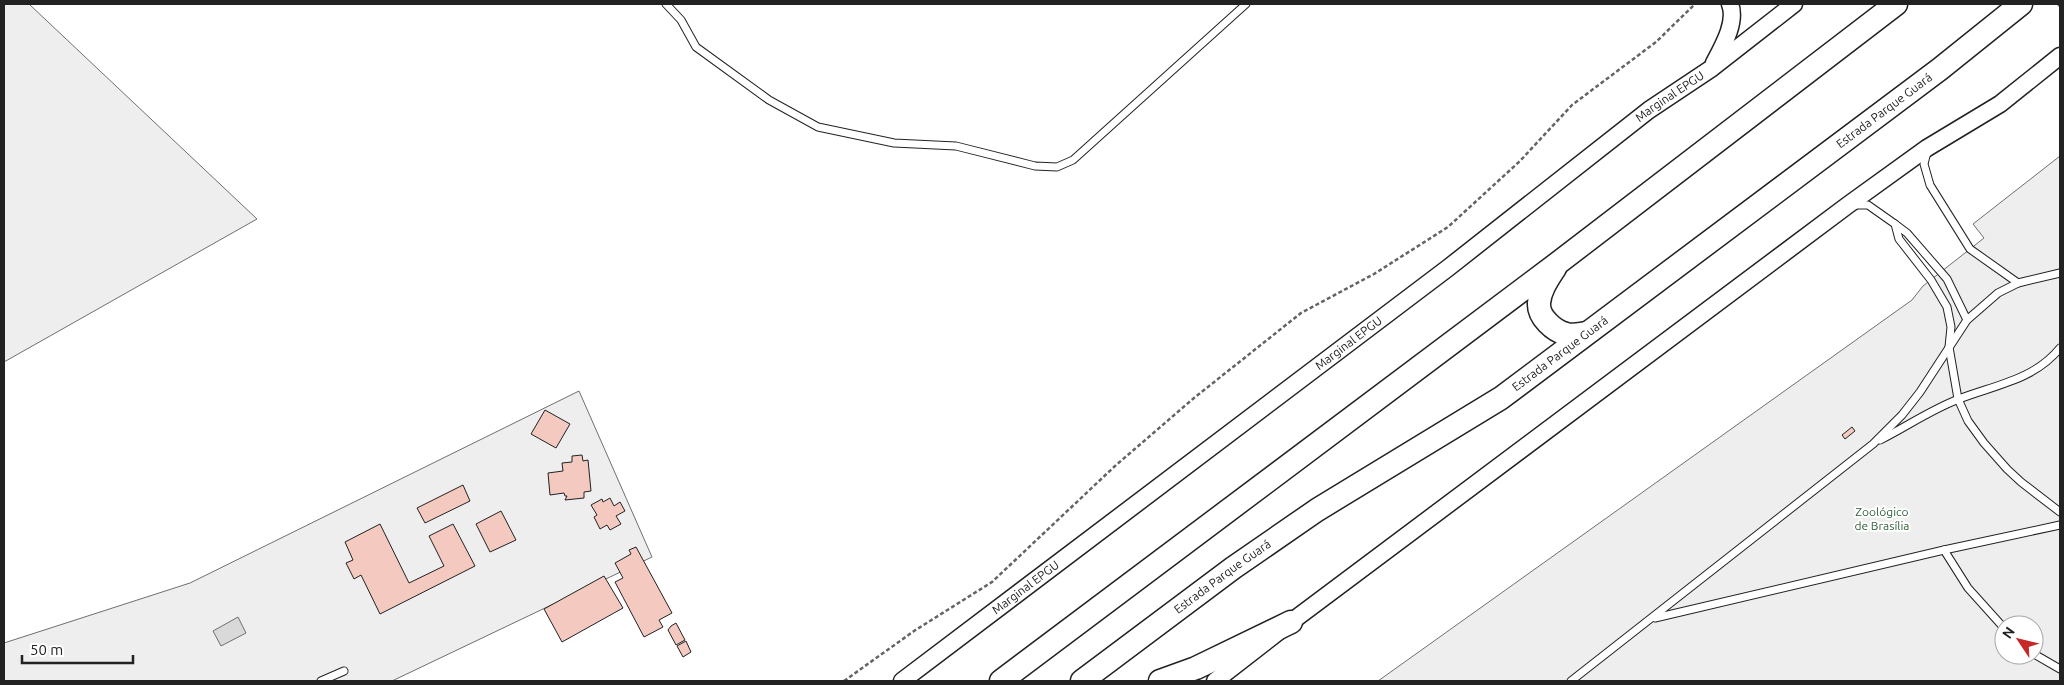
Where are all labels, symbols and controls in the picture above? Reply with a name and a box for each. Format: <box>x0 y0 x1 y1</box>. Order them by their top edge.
street label: Marginal EPGU <box>1633 68 1706 124</box>
street label: Estrada Parque Guará <box>1834 70 1934 150</box>
street label: Marginal EPGU <box>1312 313 1384 372</box>
street label: Estrada Parque Guará <box>1509 313 1610 393</box>
park label: Zoológico de Brasília <box>1854 505 1910 532</box>
street label: Estrada Parque Guará <box>1171 537 1273 616</box>
street label: Marginal EPGU <box>989 558 1061 616</box>
north arrow <box>1994 615 2044 665</box>
text: N <box>1999 624 2018 641</box>
scale bar <box>22 632 134 664</box>
text: 50 m <box>30 641 63 658</box>

